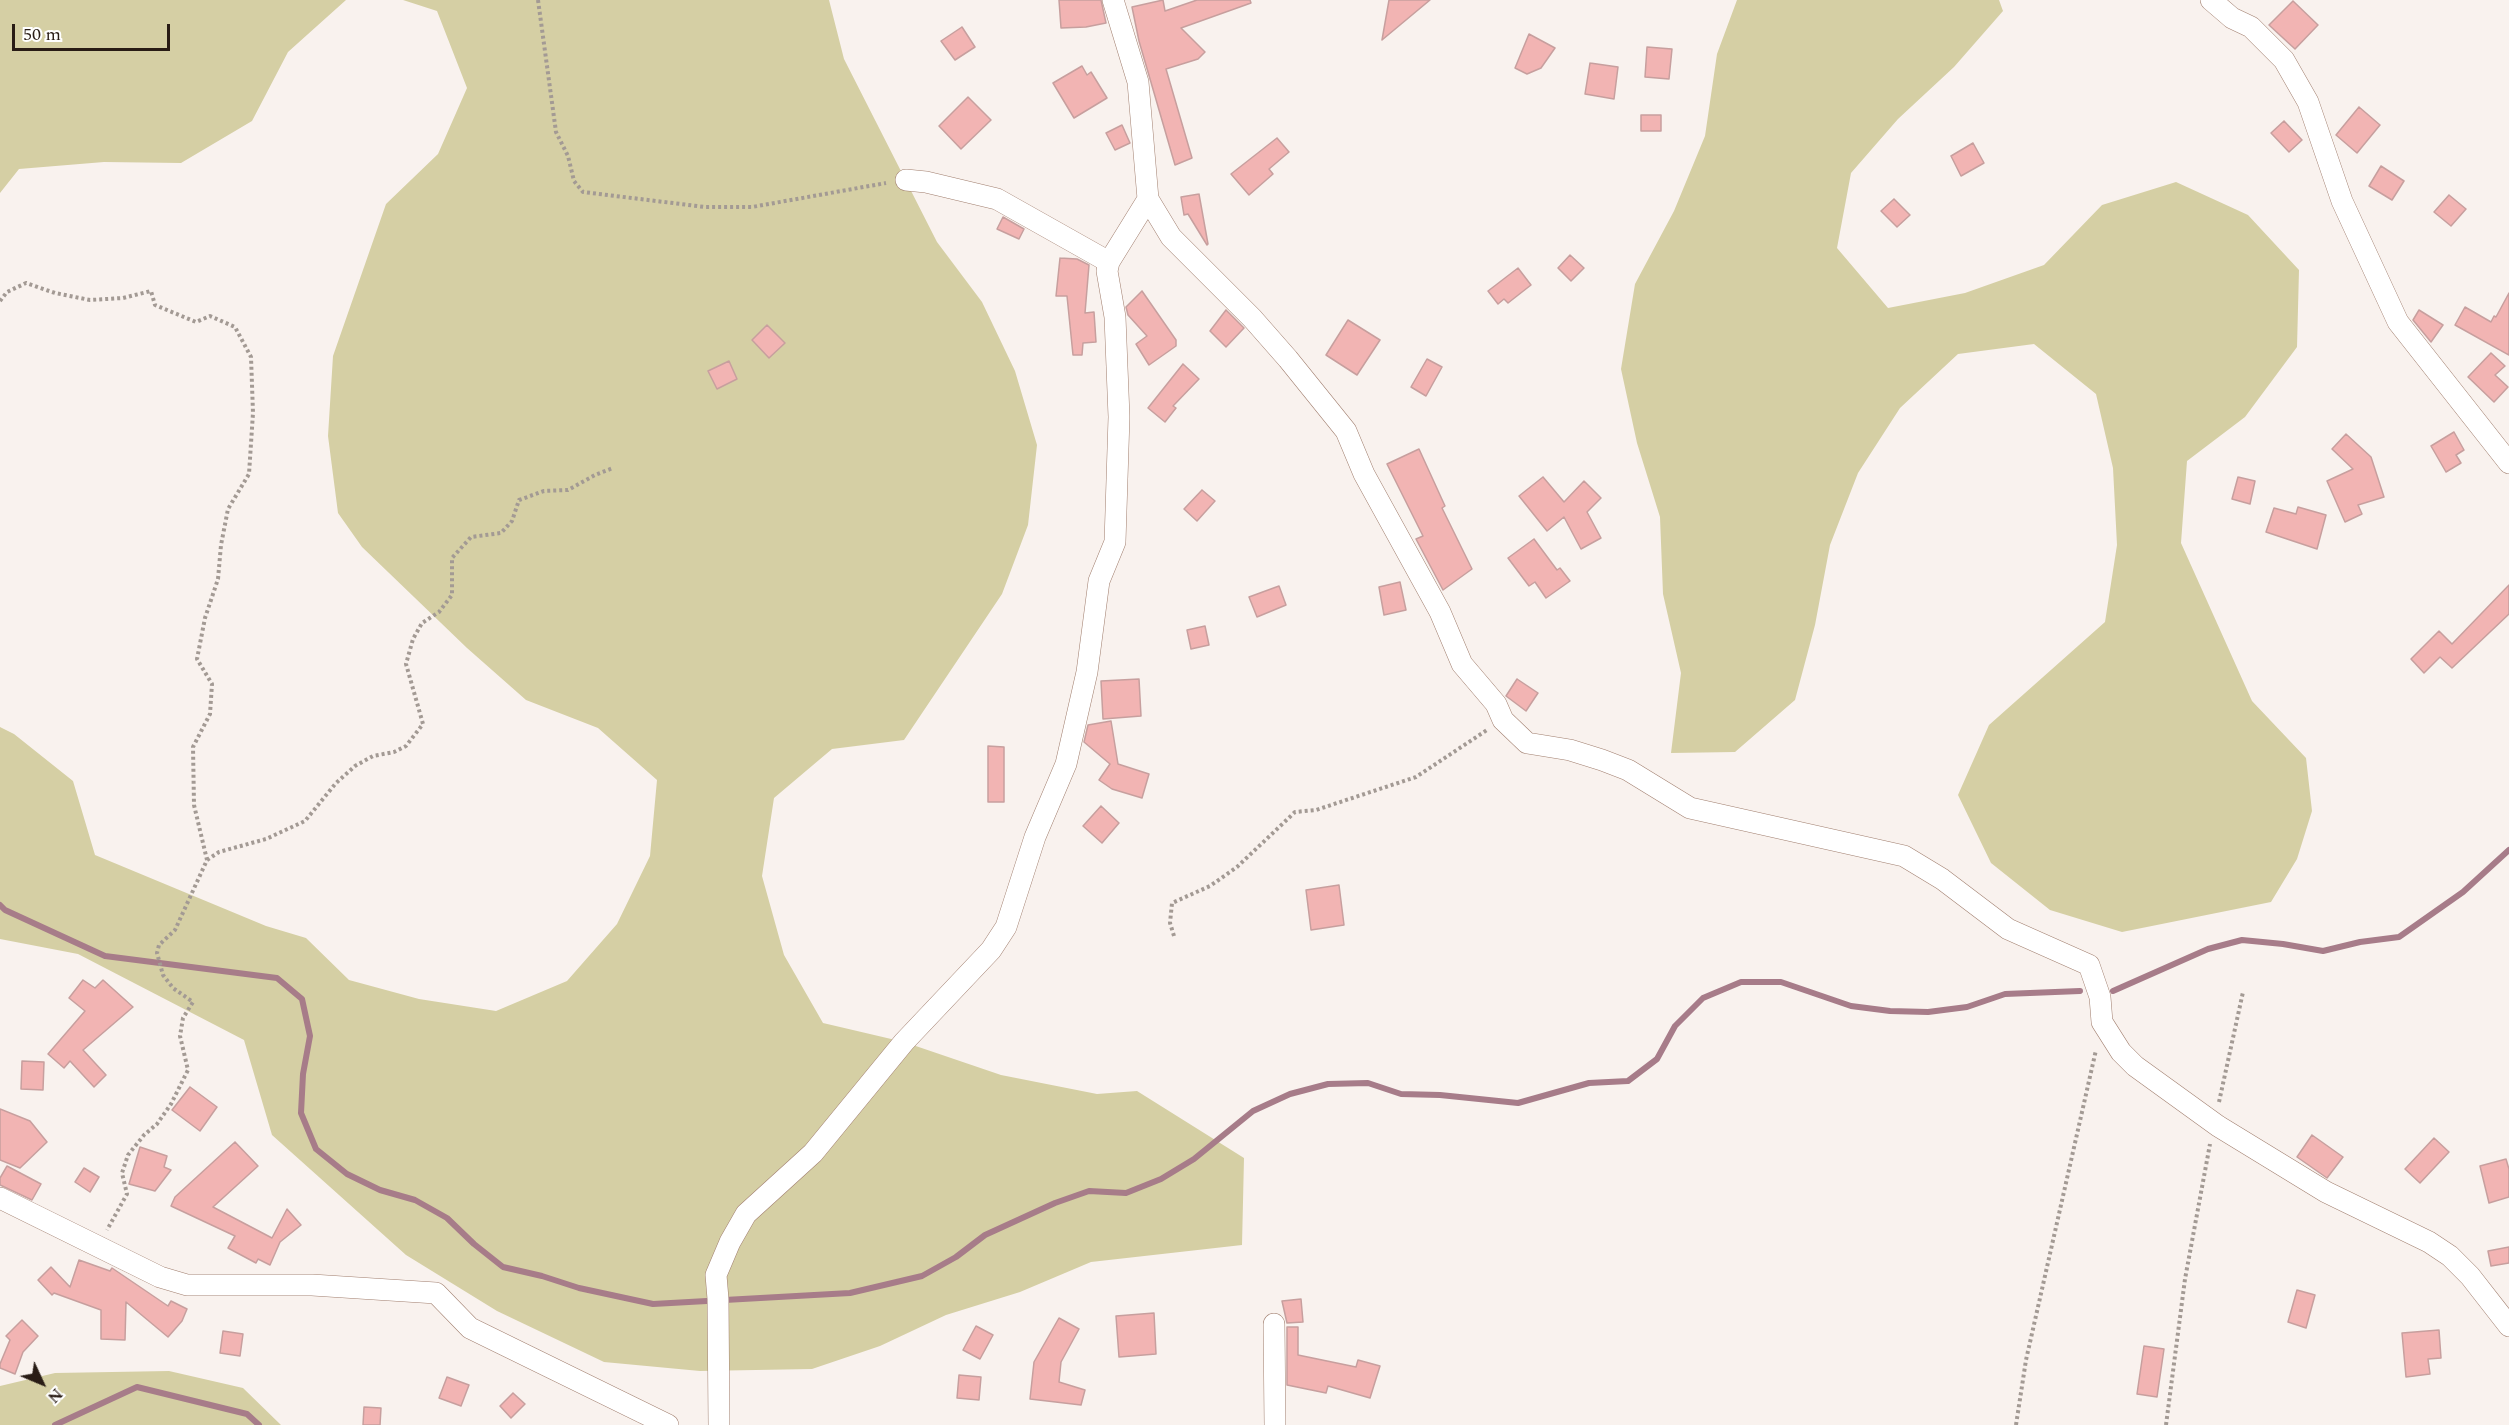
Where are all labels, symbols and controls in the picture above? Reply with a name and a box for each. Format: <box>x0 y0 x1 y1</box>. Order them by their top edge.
scale bar <box>15 12 172 50</box>
text: 50 m <box>23 21 61 48</box>
north arrow <box>12 1353 72 1413</box>
text: N <box>42 1382 68 1409</box>

